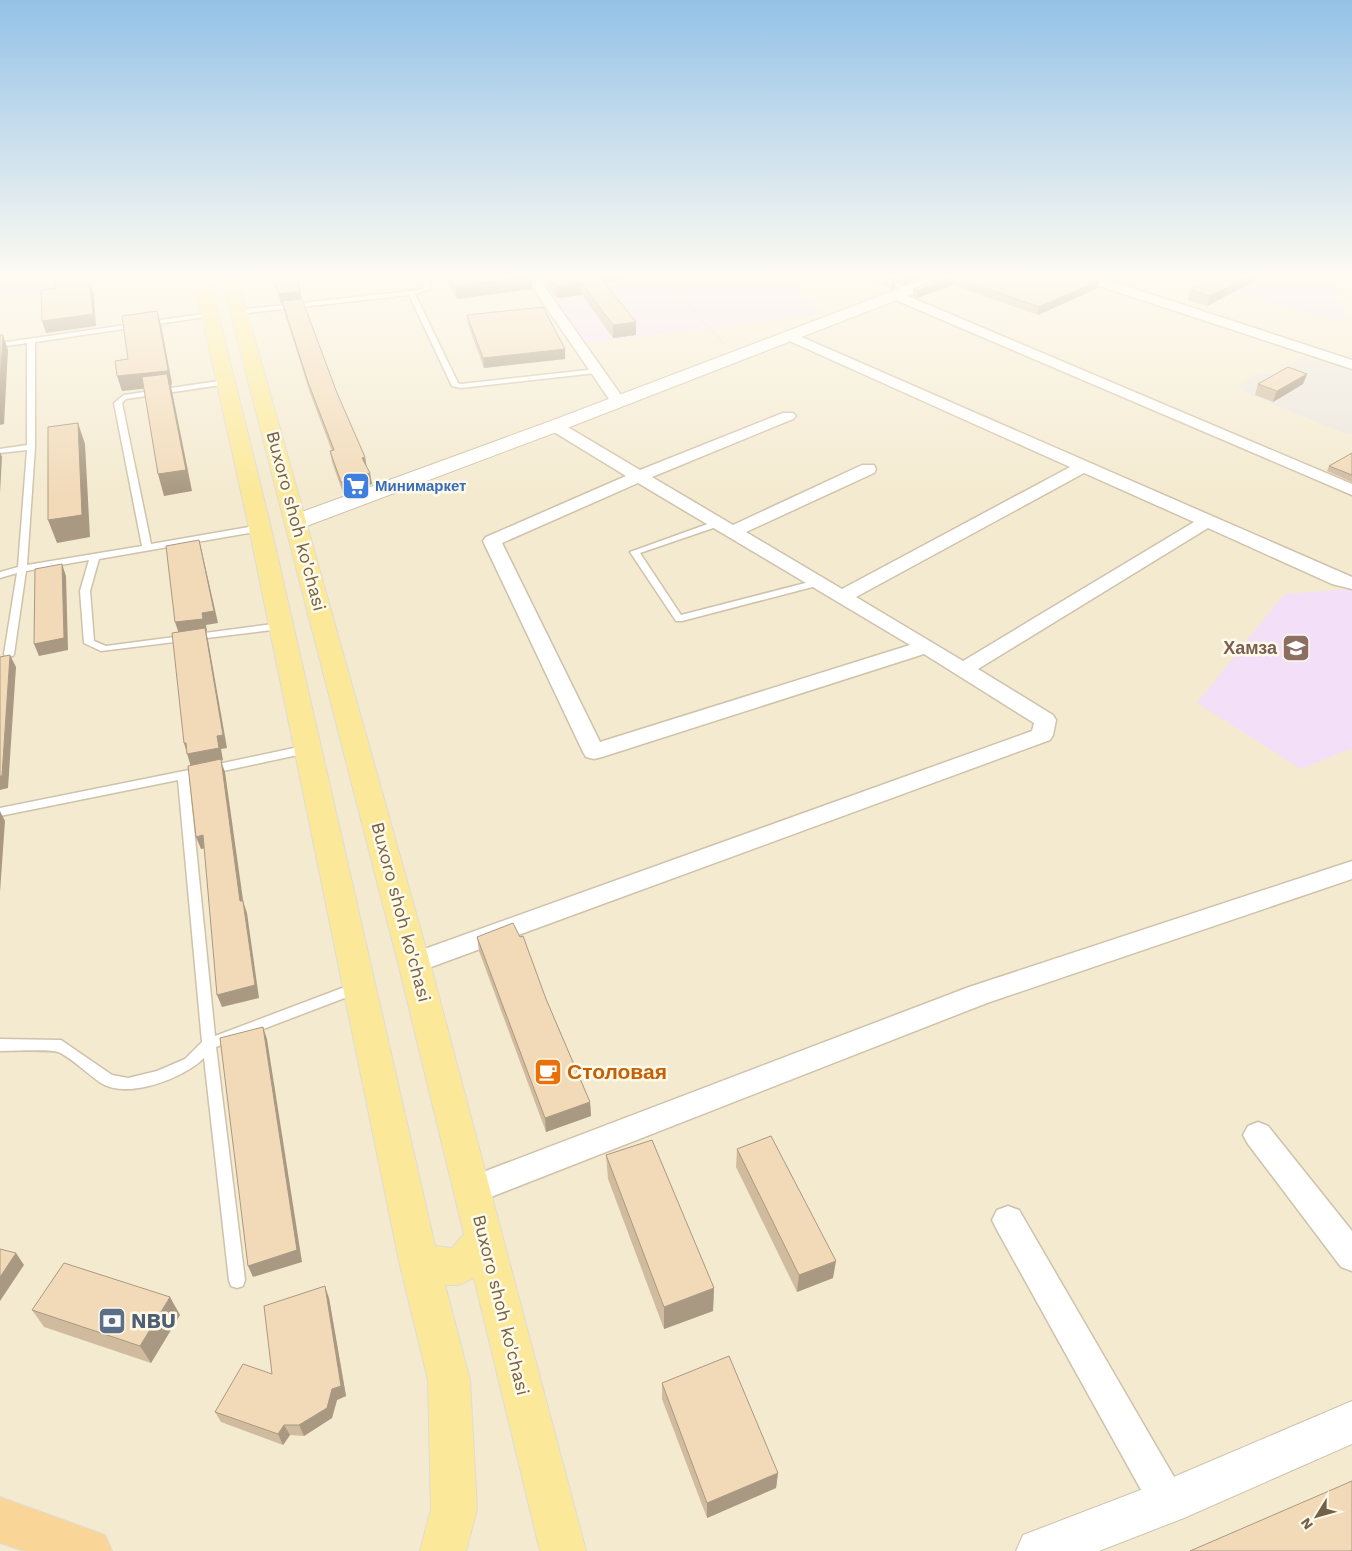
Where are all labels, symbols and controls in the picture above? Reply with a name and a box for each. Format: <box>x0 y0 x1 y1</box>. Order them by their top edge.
street label: Buxoro shoh ko'chasi <box>262 429 331 613</box>
supermarket icon: Минимаркет <box>341 471 371 501</box>
place label: Минимаркет <box>375 477 466 495</box>
school or university icon: Хамза <box>1281 633 1311 663</box>
place label: Хамза <box>1223 637 1278 658</box>
street label: Buxoro shoh ko'chasi <box>367 820 436 1004</box>
cafe icon: Столовая <box>533 1057 563 1087</box>
place label: Столовая <box>567 1059 667 1084</box>
street label: Buxoro shoh ko'chasi <box>469 1212 534 1397</box>
bank icon: NBU <box>97 1306 127 1336</box>
place label: NBU <box>131 1308 176 1333</box>
north arrow <box>1292 1491 1342 1541</box>
text: N <box>1297 1515 1316 1533</box>

